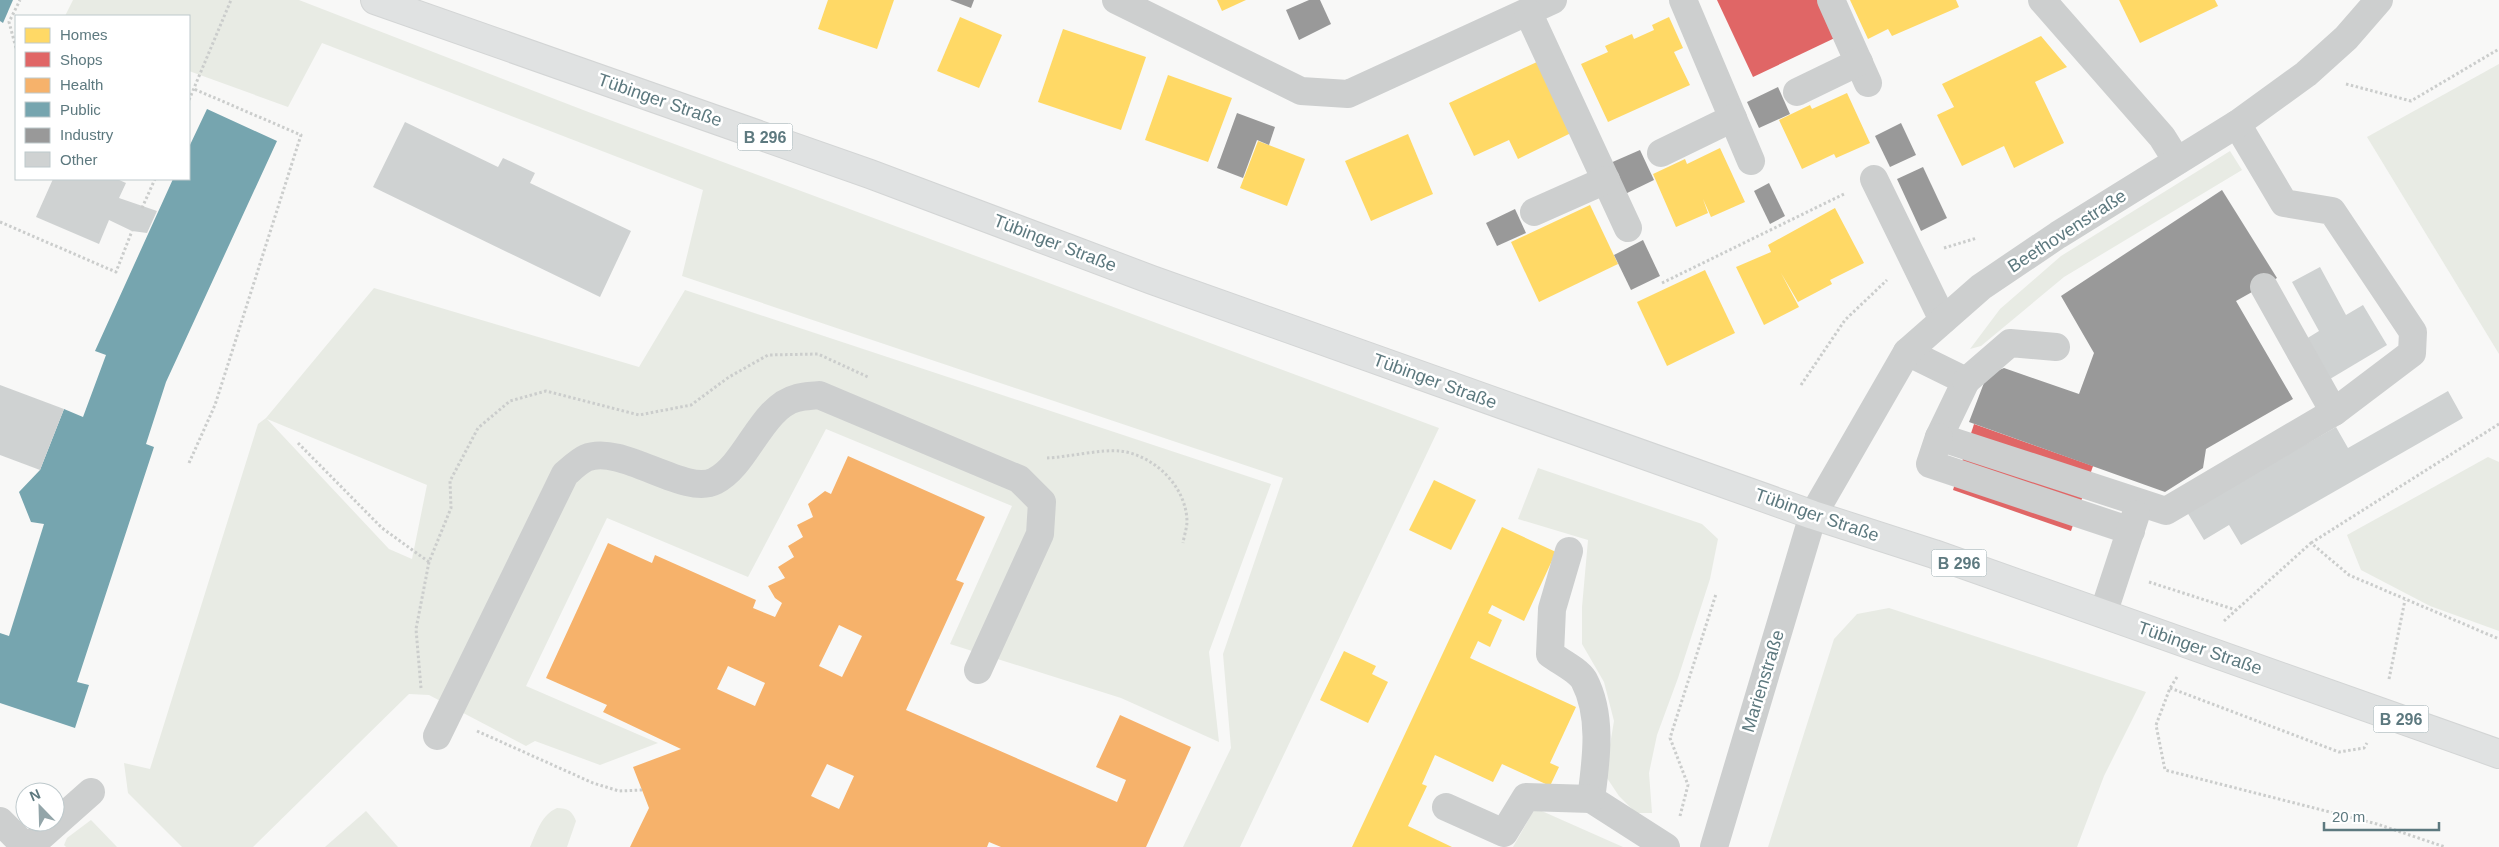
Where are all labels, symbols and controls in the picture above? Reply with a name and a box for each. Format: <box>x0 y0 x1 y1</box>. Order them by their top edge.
legend <box>15 15 190 180</box>
text: Homes <box>60 26 108 43</box>
text: Shops <box>60 51 103 68</box>
street label: Tübinger Straße <box>595 69 725 131</box>
text: Health <box>60 76 103 93</box>
text: Public <box>60 101 101 118</box>
road number: B 296 <box>738 124 792 150</box>
text: Industry <box>60 126 114 143</box>
text: Other <box>60 151 98 168</box>
street label: Beethovenstraße <box>2004 185 2130 277</box>
street label: Tübinger Straße <box>991 210 1119 276</box>
street label: Tübinger Straße <box>1370 349 1500 413</box>
street label: Tübinger Straße <box>1752 484 1882 546</box>
road number: B 296 <box>1932 550 1986 576</box>
street label: Tübinger Straße <box>2135 617 2265 679</box>
street label: Marienstraße <box>1738 627 1788 735</box>
road number: B 296 <box>2374 706 2428 732</box>
north arrow <box>15 782 65 832</box>
text: N <box>27 786 43 804</box>
scale bar <box>2324 800 2439 832</box>
text: 20 m <box>2332 808 2365 825</box>

